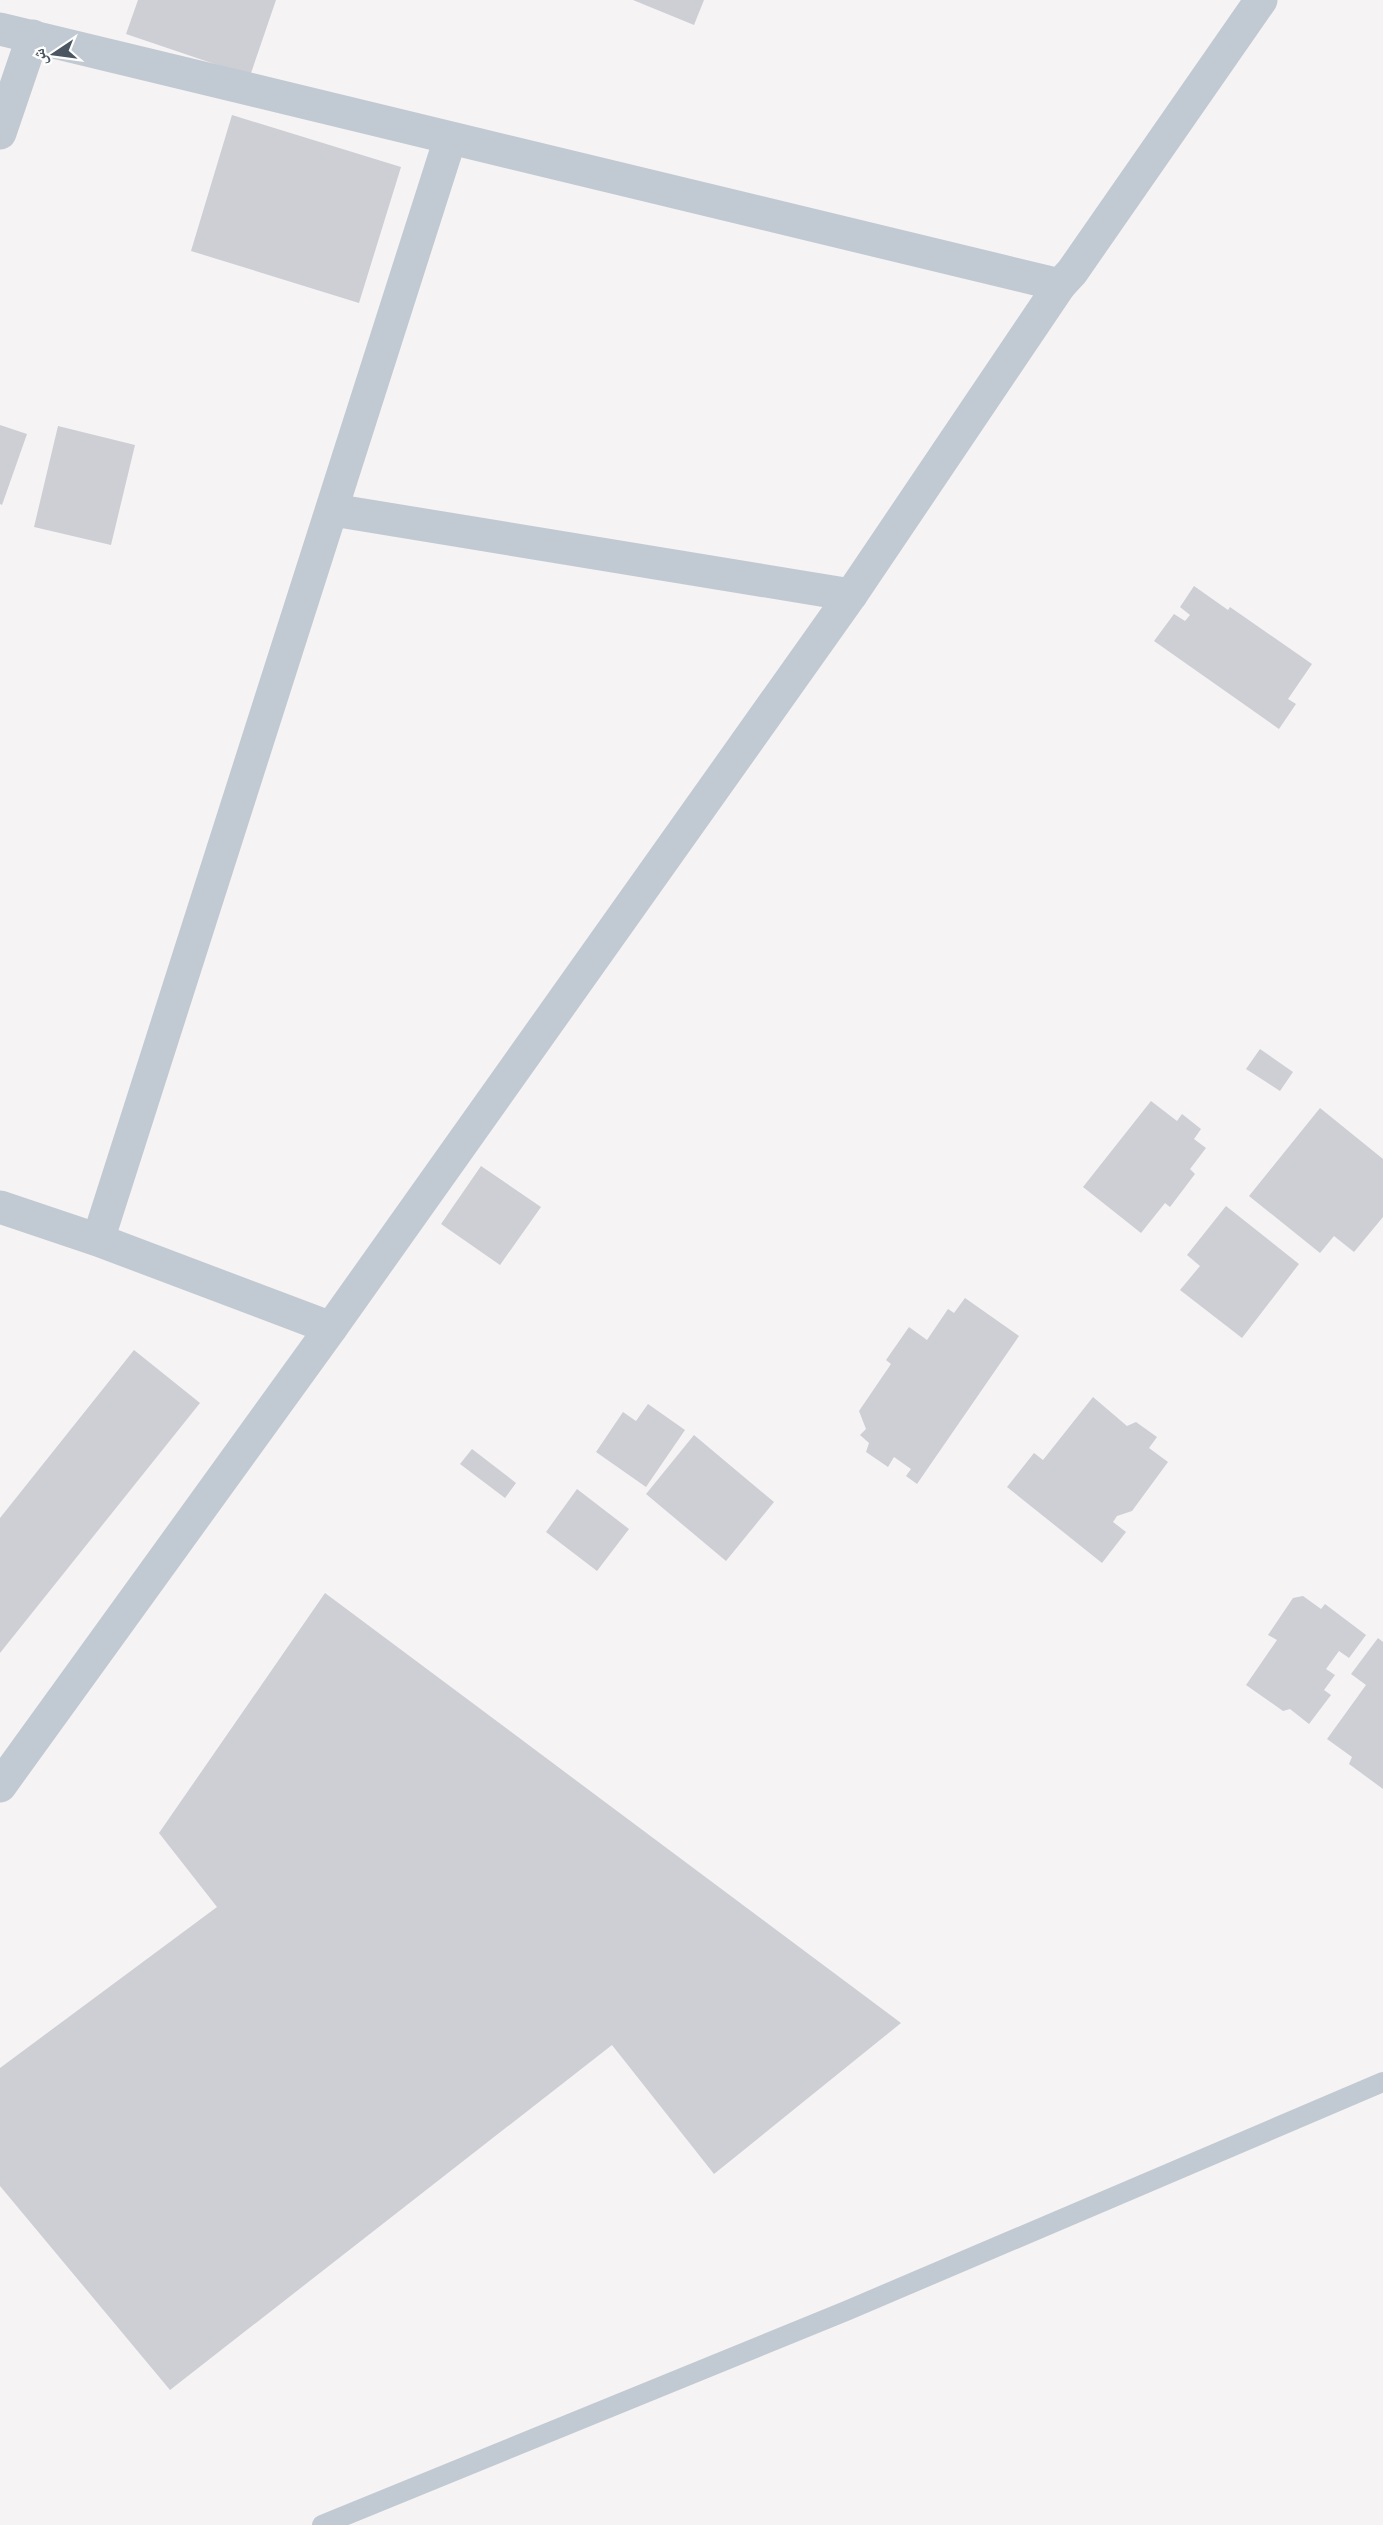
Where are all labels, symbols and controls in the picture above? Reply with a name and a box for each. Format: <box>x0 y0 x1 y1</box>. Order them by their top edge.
north arrow <box>24 24 84 84</box>
text: ش <box>29 47 51 68</box>

